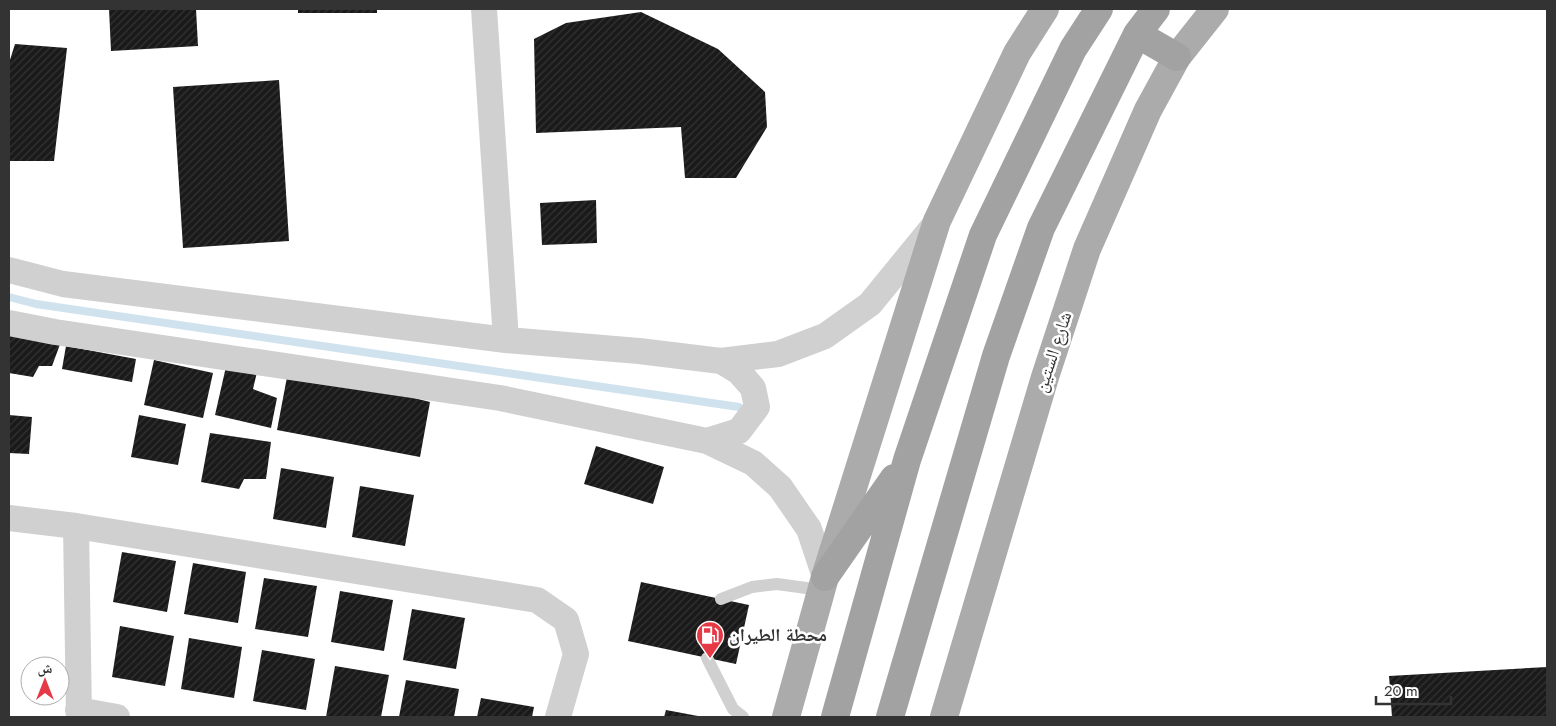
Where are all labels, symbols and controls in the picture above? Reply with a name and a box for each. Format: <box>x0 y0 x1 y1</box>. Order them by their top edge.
street label: شارع الستين <box>1028 308 1078 396</box>
fuel station icon: محطة الطيران <box>695 620 725 659</box>
place label: محطة الطيران <box>729 622 827 648</box>
north arrow <box>20 656 70 706</box>
text: ش <box>38 658 53 678</box>
scale bar <box>1376 674 1451 706</box>
text: 20 m <box>1384 680 1418 702</box>

